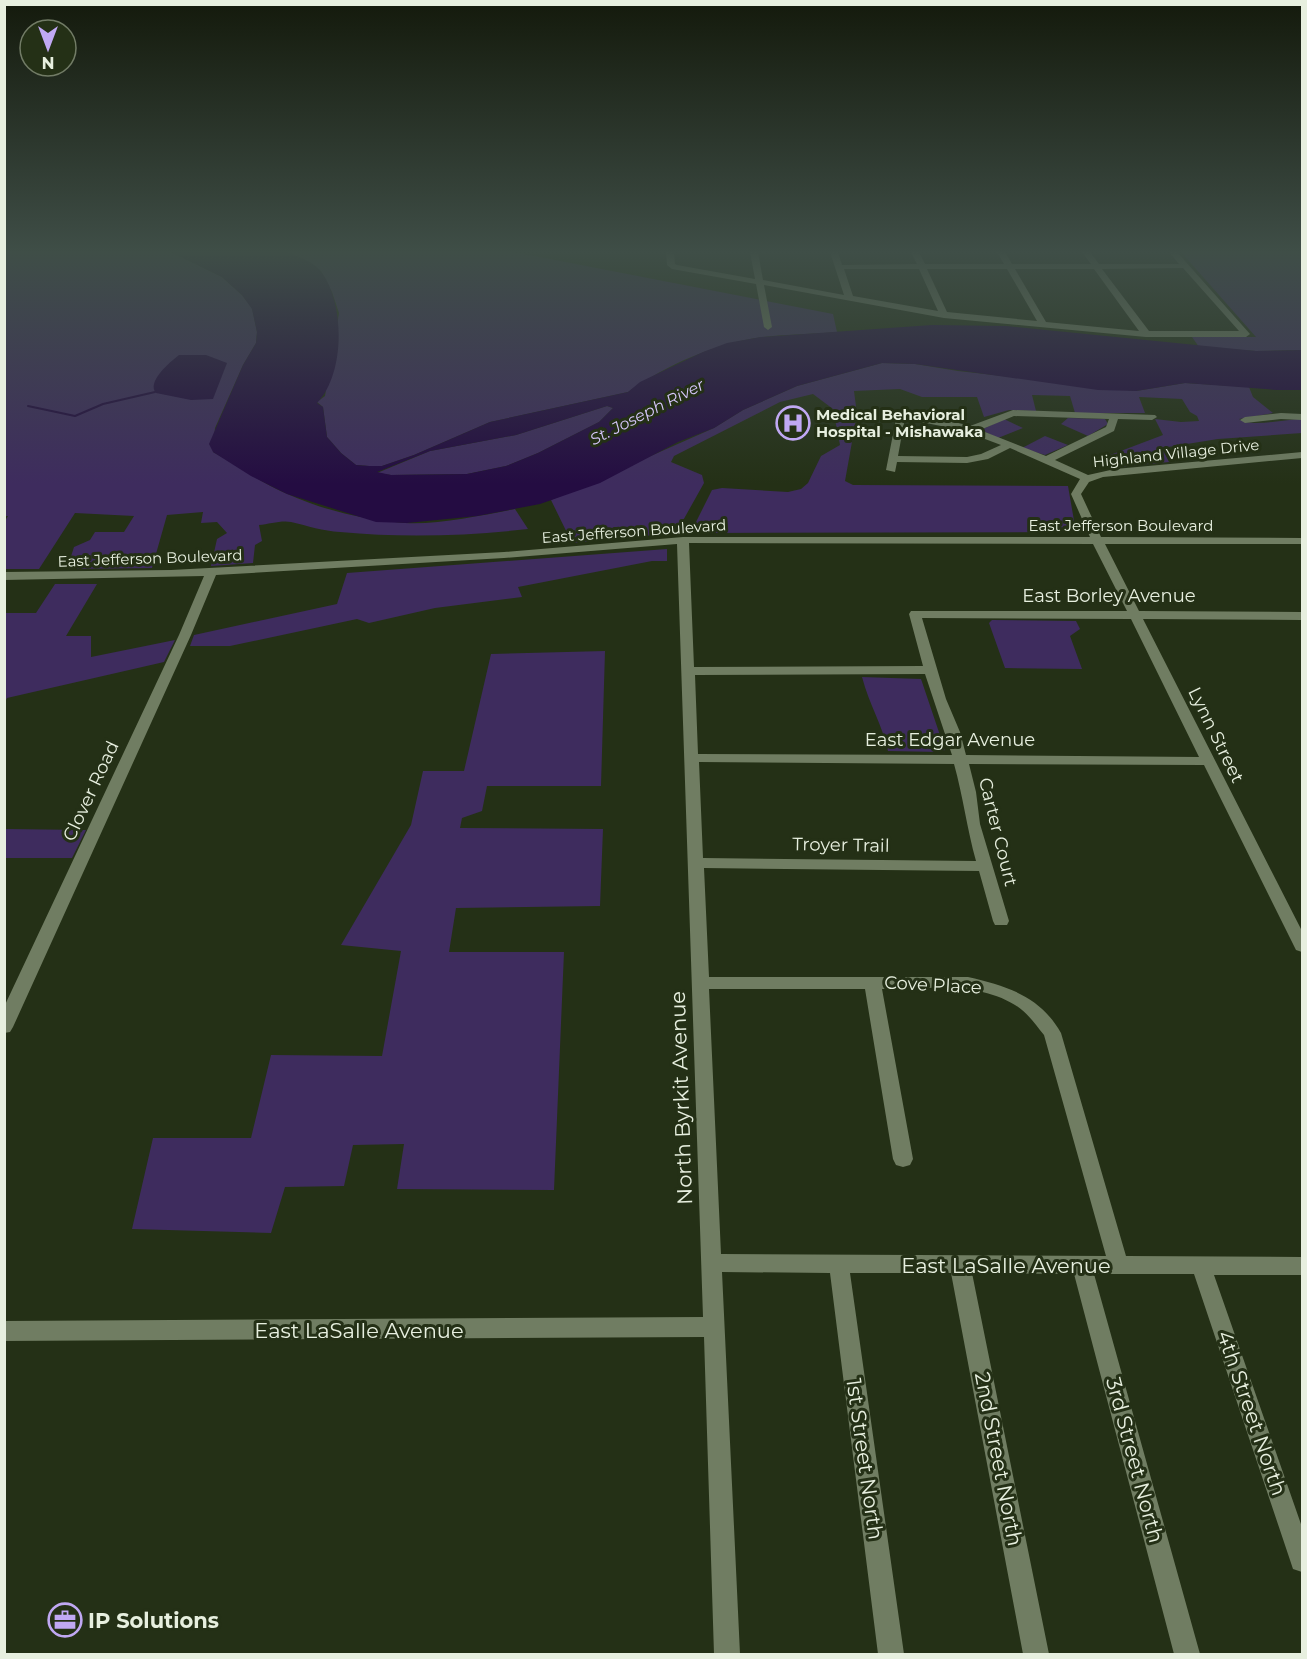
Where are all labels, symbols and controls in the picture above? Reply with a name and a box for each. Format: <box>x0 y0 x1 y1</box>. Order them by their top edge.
north arrow <box>18 18 78 78</box>
text: N <box>42 53 54 72</box>
water label: St. Joseph River <box>587 375 708 449</box>
hospital icon: Medical Behavioral Hospital - Mishawaka <box>775 405 811 441</box>
place label: Medical Behavioral Hospital - Mishawaka <box>816 405 983 441</box>
street label: Highland Village Drive <box>1092 435 1260 471</box>
street label: East Jefferson Boulevard <box>541 515 727 547</box>
street label: East Jefferson Boulevard <box>1028 516 1214 535</box>
street label: East Jefferson Boulevard <box>57 545 243 571</box>
street label: East Borley Avenue <box>1022 585 1196 607</box>
street label: Lynn Street <box>1183 684 1249 786</box>
street label: East Edgar Avenue <box>865 729 1035 751</box>
street label: Clover Road <box>58 737 124 845</box>
street label: Carter Court <box>974 775 1022 889</box>
street label: Troyer Trail <box>792 833 890 857</box>
street label: Cove Place <box>884 971 982 999</box>
street label: North Byrkit Avenue <box>665 991 697 1205</box>
street label: East LaSalle Avenue <box>901 1253 1111 1278</box>
street label: East LaSalle Avenue <box>254 1318 464 1343</box>
street label: 4th Street North <box>1212 1327 1292 1499</box>
street label: 2nd Street North <box>970 1370 1028 1548</box>
street label: 3rd Street North <box>1101 1374 1169 1546</box>
street label: 1st Street North <box>841 1377 889 1541</box>
office icon: IP Solutions <box>47 1602 83 1638</box>
place label: IP Solutions <box>88 1608 219 1633</box>

